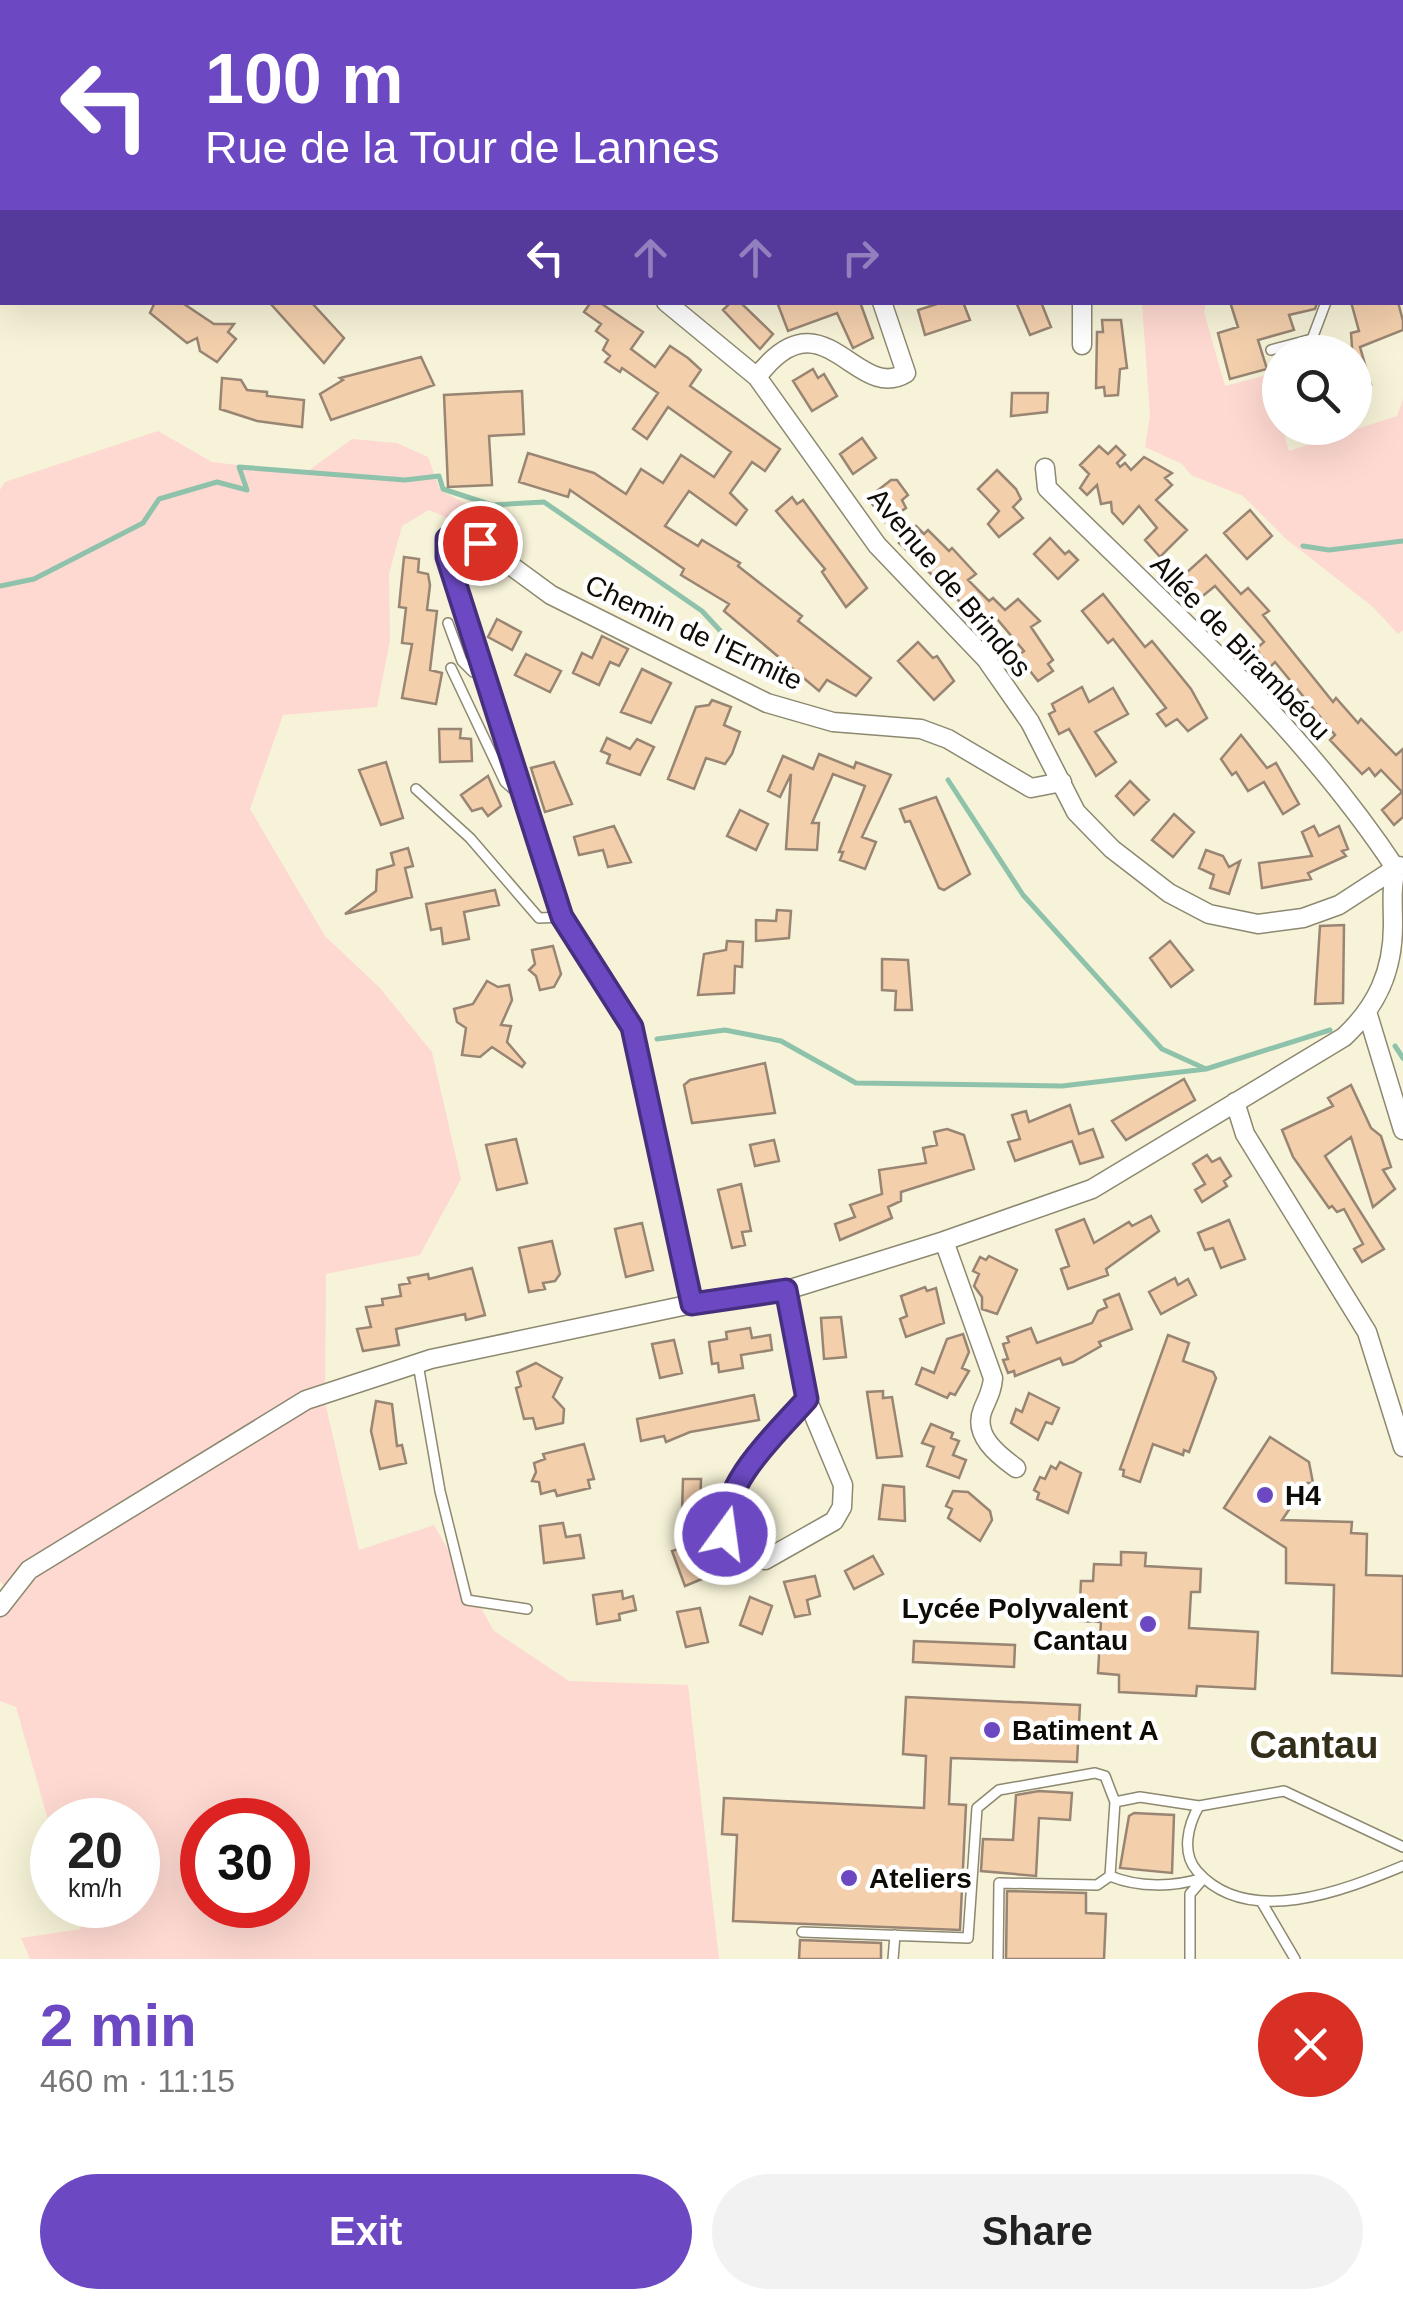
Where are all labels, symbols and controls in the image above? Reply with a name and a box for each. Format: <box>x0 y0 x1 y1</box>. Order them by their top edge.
icon: left <box>40 40 170 170</box>
text: 100 m <box>205 40 403 118</box>
text: Rue de la Tour de Lannes <box>205 122 720 173</box>
icon: left <box>518 230 573 285</box>
icon: ahead <box>623 230 678 285</box>
icon: ahead <box>728 230 783 285</box>
icon: right <box>833 230 888 285</box>
map controls <box>1262 335 1372 445</box>
button: search <box>1262 335 1372 445</box>
street label: Avenue de Brindos <box>862 482 1037 683</box>
pin <box>438 501 523 586</box>
icon: arrive <box>453 516 508 571</box>
street label: Allée de Birambéou <box>1145 549 1337 746</box>
street label: Chemin de l'Ermite <box>580 569 807 696</box>
place label: H4 <box>1285 1480 1321 1511</box>
position arrow <box>673 1482 777 1586</box>
marker: H4 <box>1254 1484 1276 1506</box>
place label: Lycée Polyvalent Cantau <box>902 1593 1128 1656</box>
marker: Lycée Polyvalent Cantau <box>1137 1613 1159 1635</box>
place label: Batiment A <box>1012 1715 1159 1746</box>
marker: Batiment A <box>981 1719 1003 1741</box>
district label: Cantau <box>1250 1724 1378 1766</box>
speed limit sign: 30 <box>180 1798 310 1928</box>
text: 20 <box>67 1823 123 1879</box>
place label: Ateliers <box>869 1863 972 1894</box>
marker: Ateliers <box>838 1867 860 1889</box>
text: km/h <box>68 1874 122 1902</box>
text: 2 min <box>40 1992 197 2059</box>
button: close <box>1258 1992 1363 2097</box>
text: 460 m · 11:15 <box>40 2063 235 2099</box>
button: Exit <box>40 2174 692 2289</box>
button: Share <box>712 2174 1363 2289</box>

